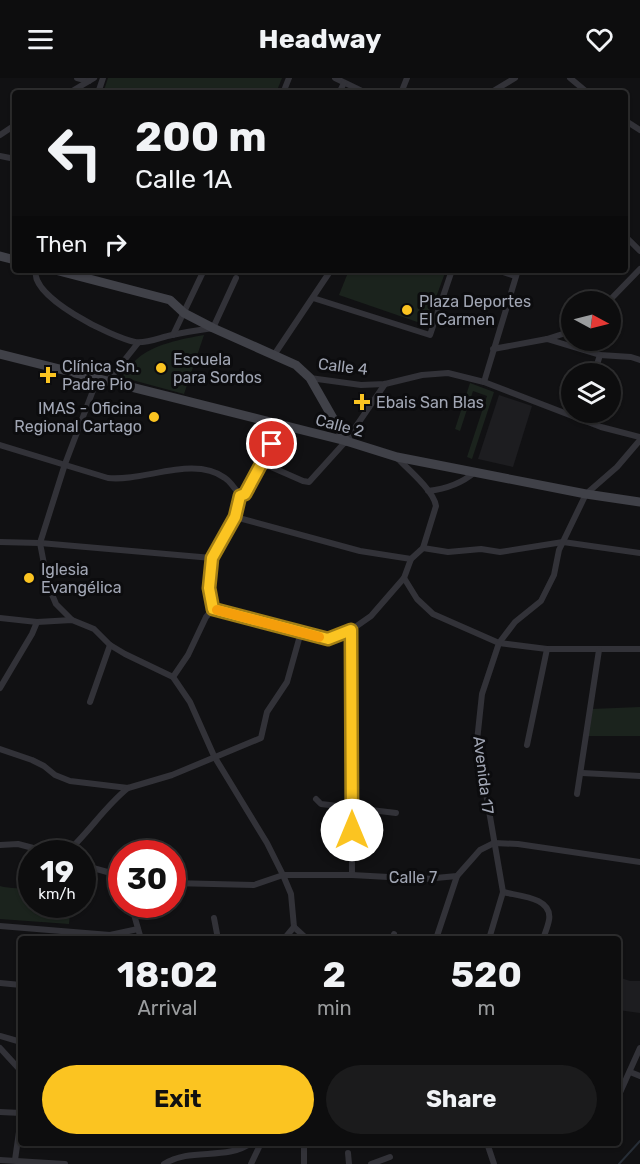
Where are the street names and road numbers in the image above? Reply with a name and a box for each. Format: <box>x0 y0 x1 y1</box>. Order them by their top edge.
street label: Calle 4 <box>317 354 369 379</box>
street label: Calle 2 <box>313 410 366 441</box>
street label: Avenida 17 <box>469 735 498 815</box>
street label: Calle 7 <box>389 868 437 887</box>

